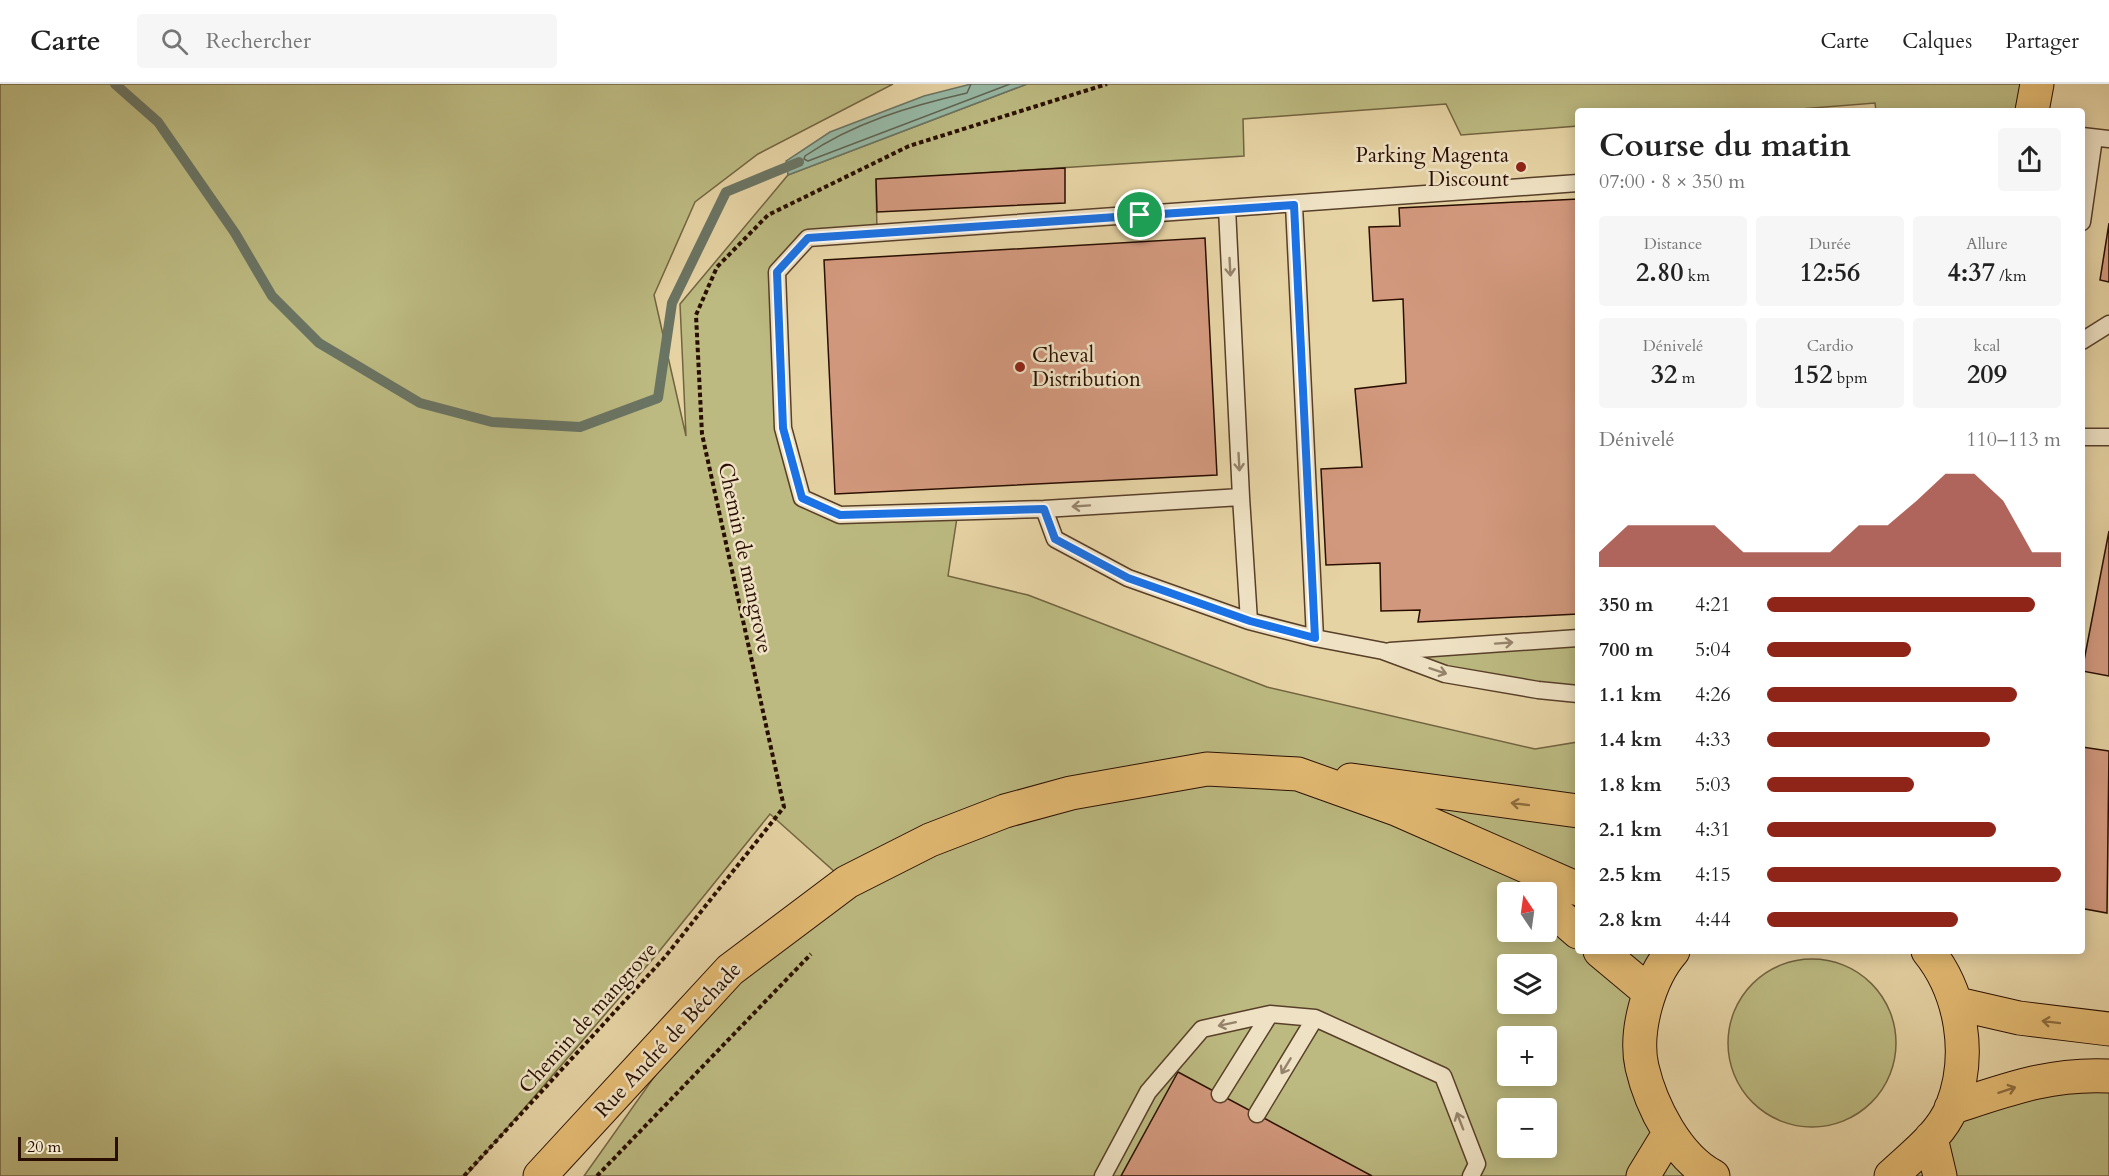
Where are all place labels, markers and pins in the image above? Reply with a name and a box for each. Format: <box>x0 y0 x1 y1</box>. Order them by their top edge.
place label: Parking Magenta Discount <box>1356 141 1509 194</box>
marker: Parking Magenta Discount <box>1514 160 1528 174</box>
pin <box>1114 189 1165 240</box>
place label: Cheval Distribution <box>1032 341 1141 394</box>
marker: Cheval Distribution <box>1013 360 1027 374</box>

